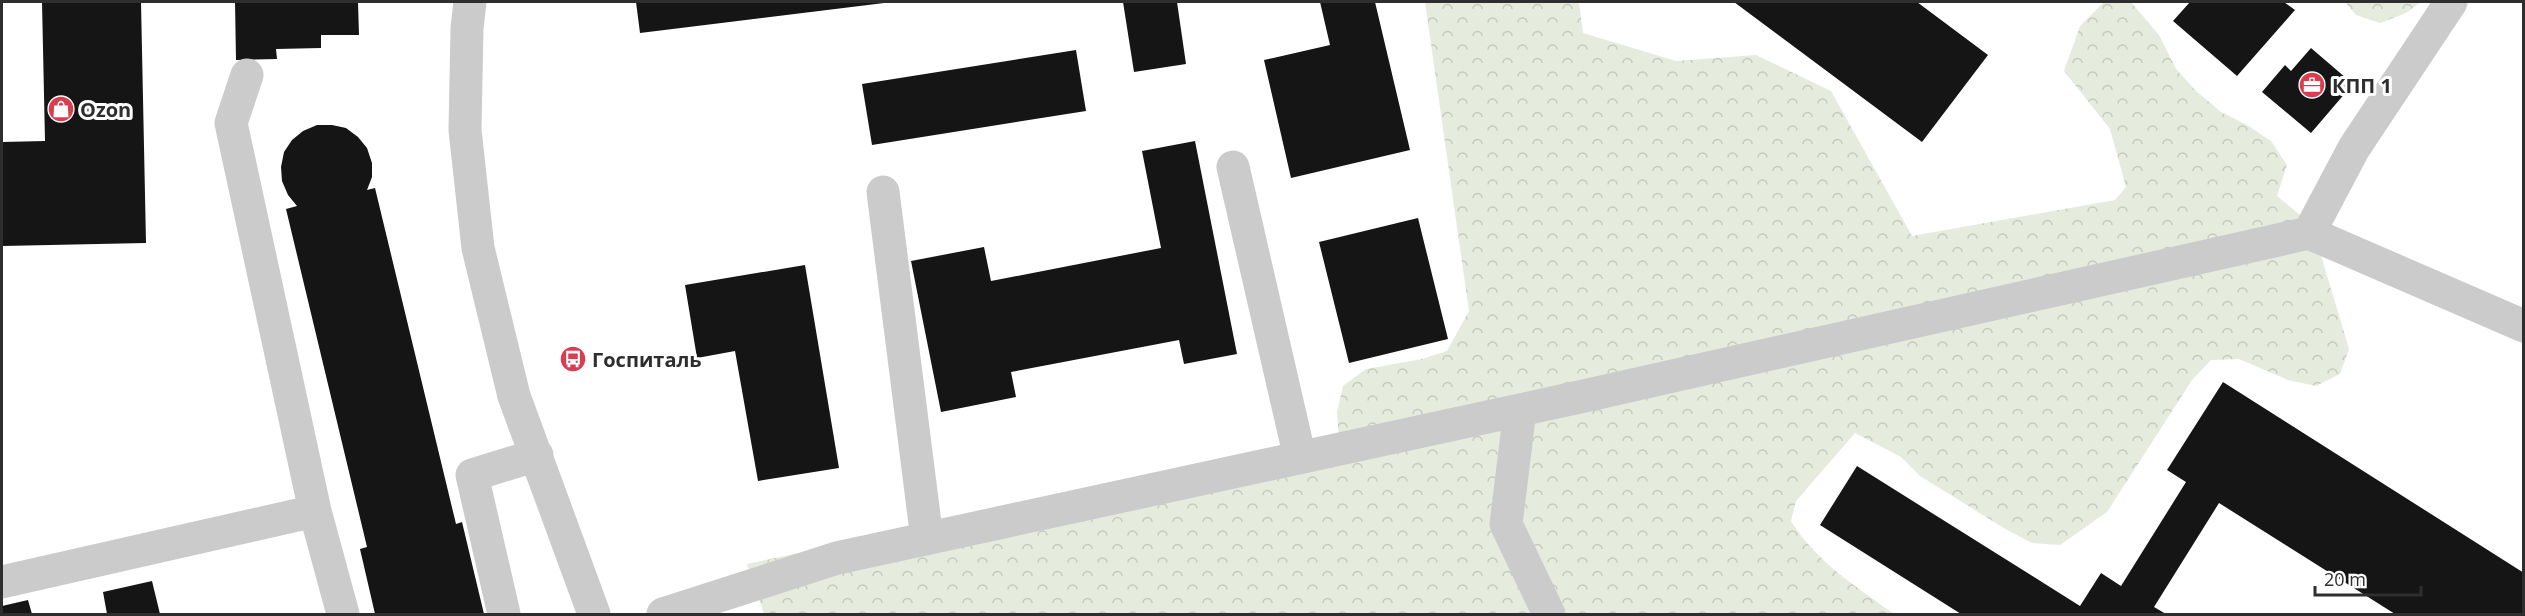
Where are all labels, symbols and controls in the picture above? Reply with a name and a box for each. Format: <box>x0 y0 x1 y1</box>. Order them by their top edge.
office icon: КПП 1 <box>2297 70 2327 100</box>
place label: КПП 1 <box>2332 72 2392 99</box>
shop icon: Ozon <box>46 94 76 124</box>
place label: Ozon <box>80 96 131 123</box>
bus stop icon: Госпиталь <box>558 344 588 374</box>
place label: Госпиталь <box>592 346 702 373</box>
scale bar <box>2315 559 2422 597</box>
text: 20 m <box>2324 567 2366 591</box>

